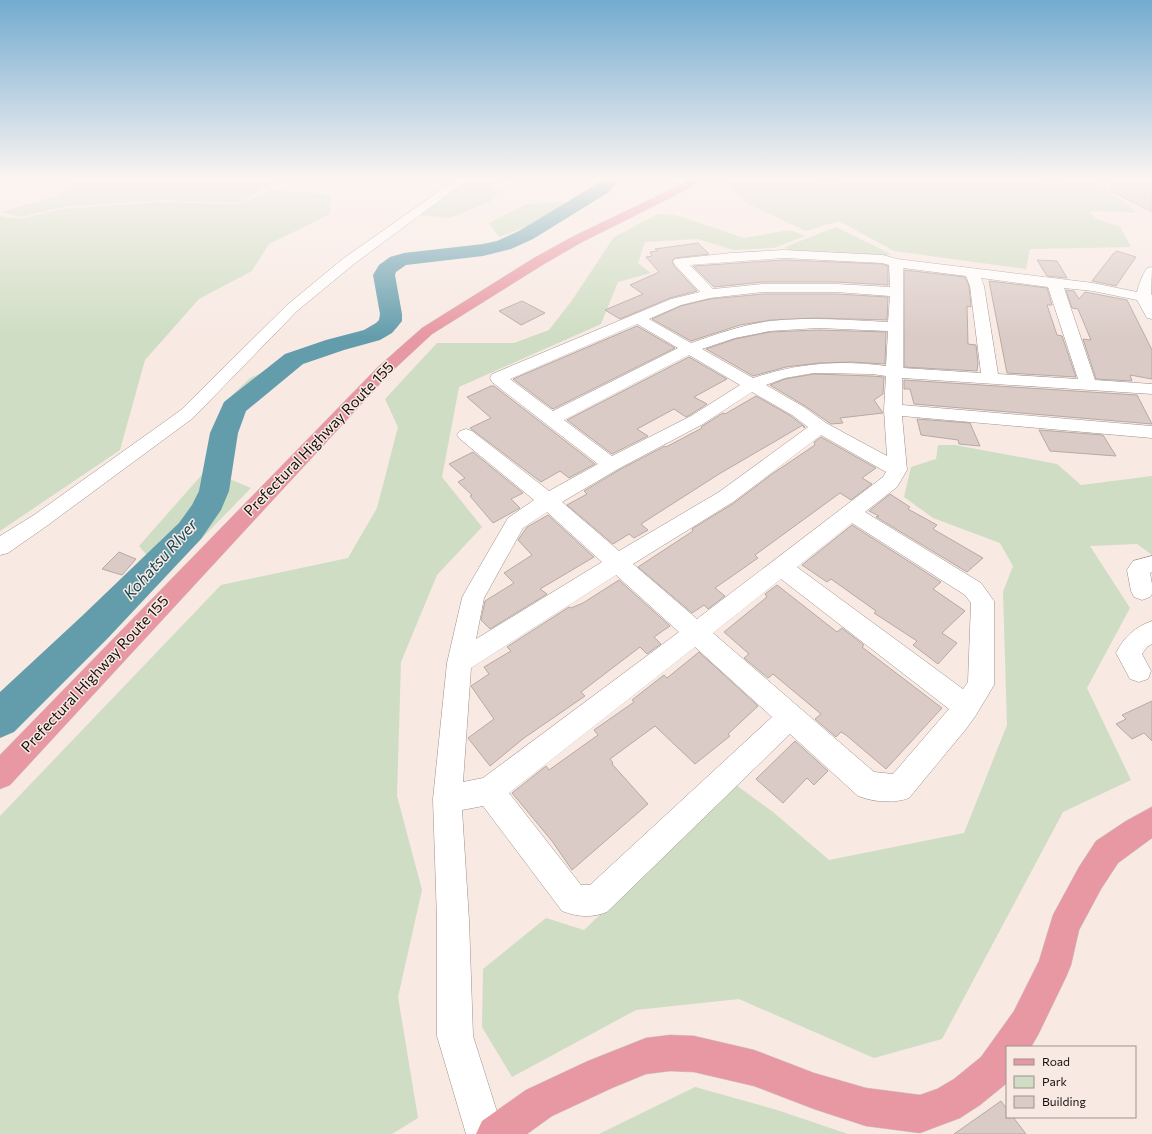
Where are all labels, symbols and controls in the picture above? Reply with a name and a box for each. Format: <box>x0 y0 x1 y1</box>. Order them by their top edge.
street label: Prefectural Highway Route 155 <box>240 357 397 519</box>
water label: Kohatsu RIver <box>119 514 201 603</box>
street label: Prefectural Highway Route 155 <box>17 591 172 755</box>
legend <box>1006 1046 1136 1118</box>
text: Road <box>1042 1054 1070 1068</box>
text: Park <box>1042 1074 1068 1088</box>
text: Building <box>1042 1094 1086 1108</box>

